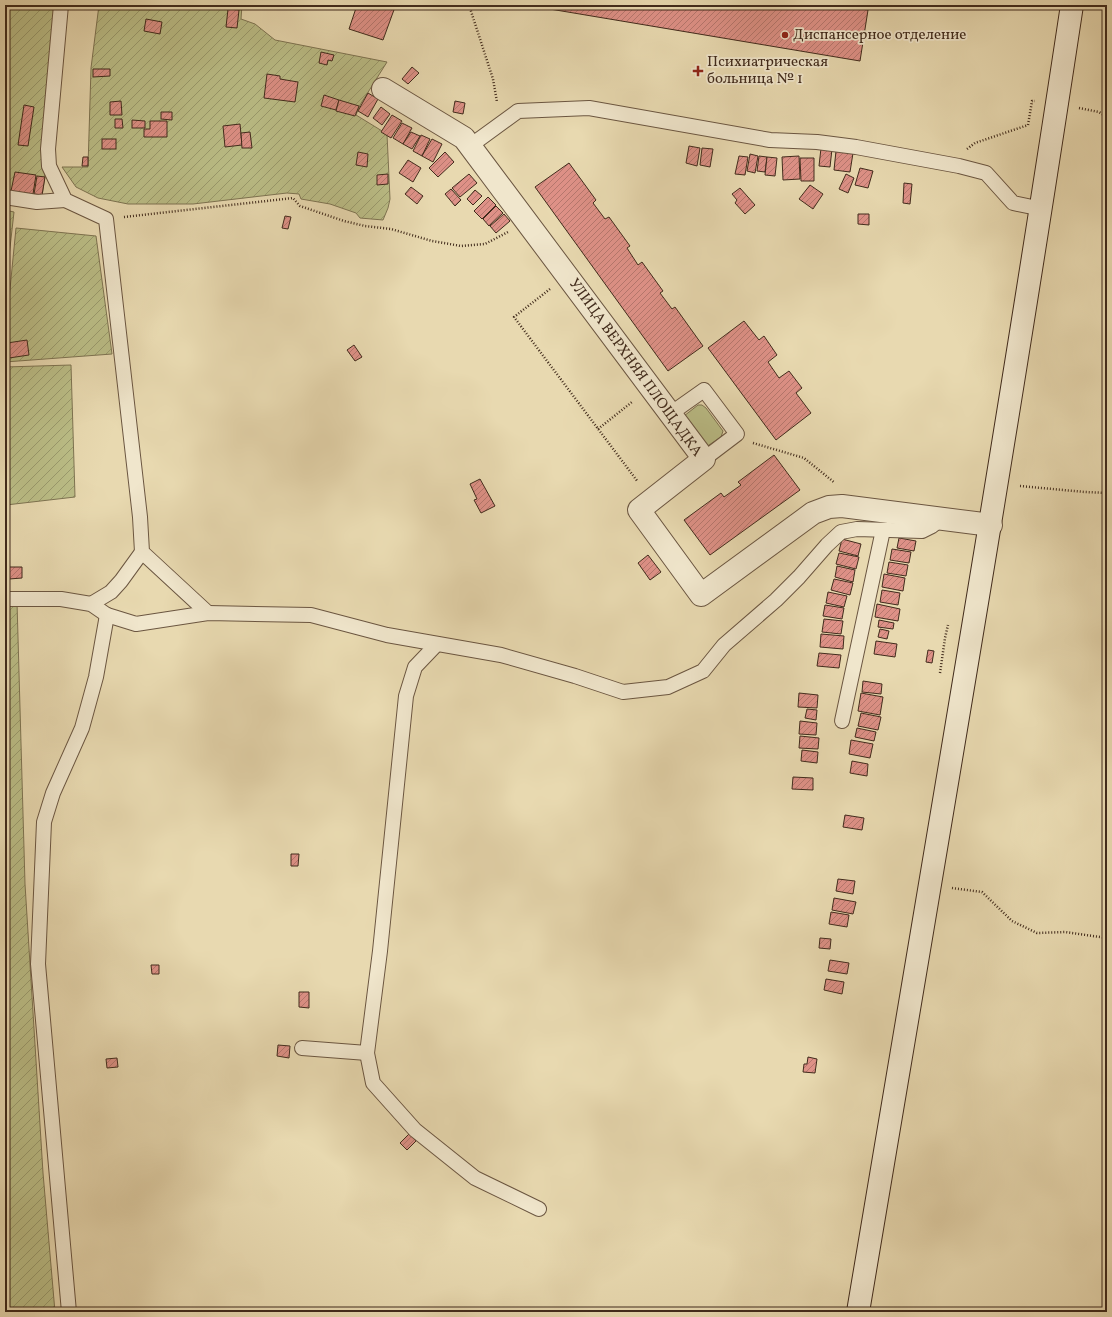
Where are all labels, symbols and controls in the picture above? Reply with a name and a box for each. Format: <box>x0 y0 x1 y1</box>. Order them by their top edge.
place label: Диспансерное отделение <box>793 25 966 46</box>
marker: Диспансерное отделение <box>780 30 790 40</box>
place label: Психиатрическая больница № 1 <box>707 52 828 90</box>
marker: Психиатрическая больница № 1 <box>692 65 704 77</box>
street label: УЛИЦА ВЕРХНЯЯ ПЛОЩАДКА <box>563 275 707 462</box>

